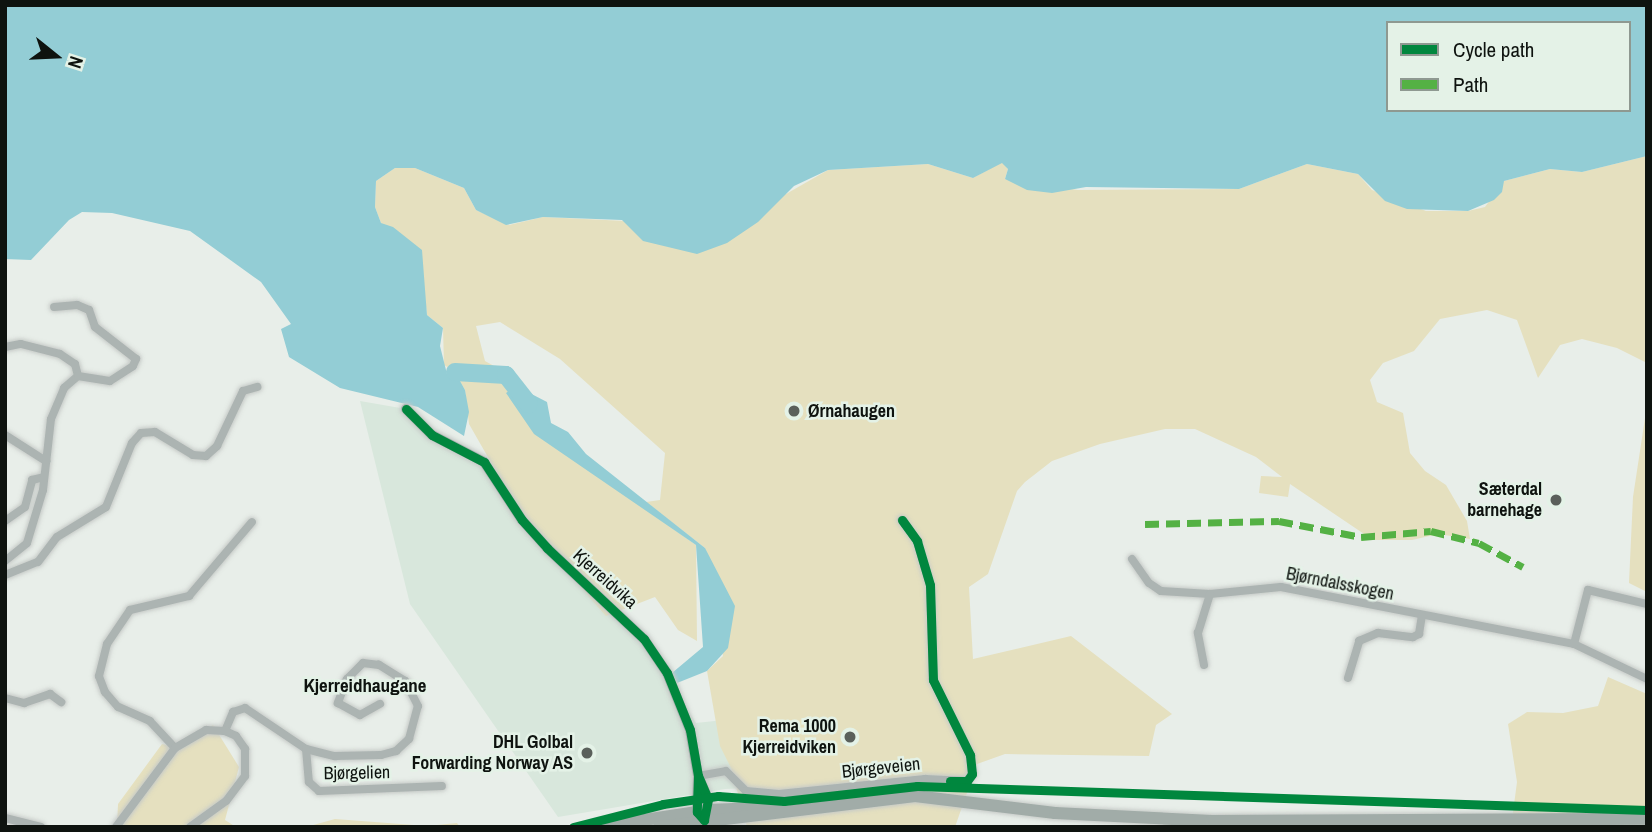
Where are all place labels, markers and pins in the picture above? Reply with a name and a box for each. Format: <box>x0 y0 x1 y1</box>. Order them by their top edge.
place label: Ørnahaugen <box>808 400 895 422</box>
marker: Ørnahaugen <box>786 403 802 419</box>
place label: Sæterdal barnehage <box>1467 479 1542 522</box>
marker: Sæterdal barnehage <box>1548 492 1564 508</box>
place label: Rema 1000 Kjerreidviken <box>742 716 836 758</box>
marker: Rema 1000 Kjerreidviken <box>842 729 858 745</box>
place label: DHL Golbal Forwarding Norway AS <box>411 732 573 774</box>
marker: DHL Golbal Forwarding Norway AS <box>579 745 595 761</box>

